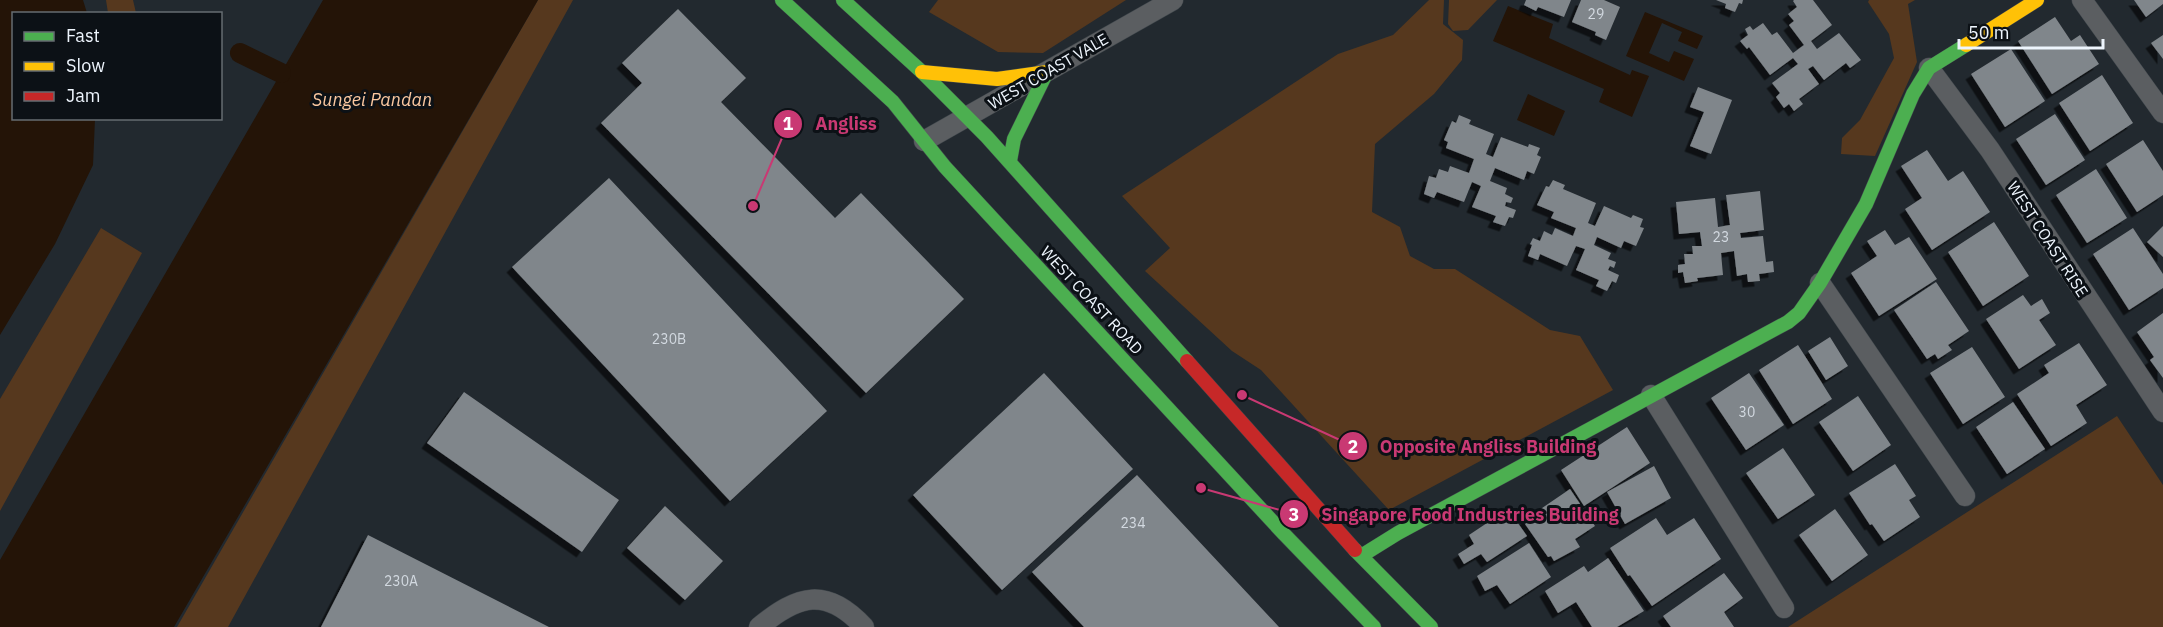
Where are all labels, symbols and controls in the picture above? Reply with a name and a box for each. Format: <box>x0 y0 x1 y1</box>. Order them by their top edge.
house number: 29 <box>1588 5 1604 23</box>
legend <box>12 12 222 120</box>
scale bar <box>1959 12 2103 50</box>
text: 50 m <box>1968 21 2010 44</box>
text: Fast <box>66 24 100 47</box>
street label: WEST COAST VALE <box>984 28 1112 114</box>
text: Slow <box>66 54 105 77</box>
text: Jam <box>66 84 101 107</box>
water label: Sungei Pandan <box>312 88 432 111</box>
callout: Angliss <box>773 106 889 142</box>
text: 1 <box>783 112 794 135</box>
text: Angliss <box>815 112 877 135</box>
street label: WEST COAST RISE <box>2003 177 2093 301</box>
house number: 23 <box>1713 228 1729 246</box>
street label: WEST COAST ROAD <box>1037 242 1147 358</box>
house number: 230B <box>652 330 686 348</box>
house number: 30 <box>1739 403 1755 421</box>
callout: Opposite Angliss Building <box>1338 428 1608 464</box>
text: 2 <box>1348 435 1358 458</box>
text: Opposite Angliss Building <box>1380 435 1596 458</box>
callout: Singapore Food Industries Building <box>1279 496 1631 532</box>
text: 3 <box>1289 503 1299 526</box>
text: Singapore Food Industries Building <box>1321 503 1619 526</box>
house number: 234 <box>1120 514 1146 532</box>
house number: 230A <box>384 572 418 590</box>

